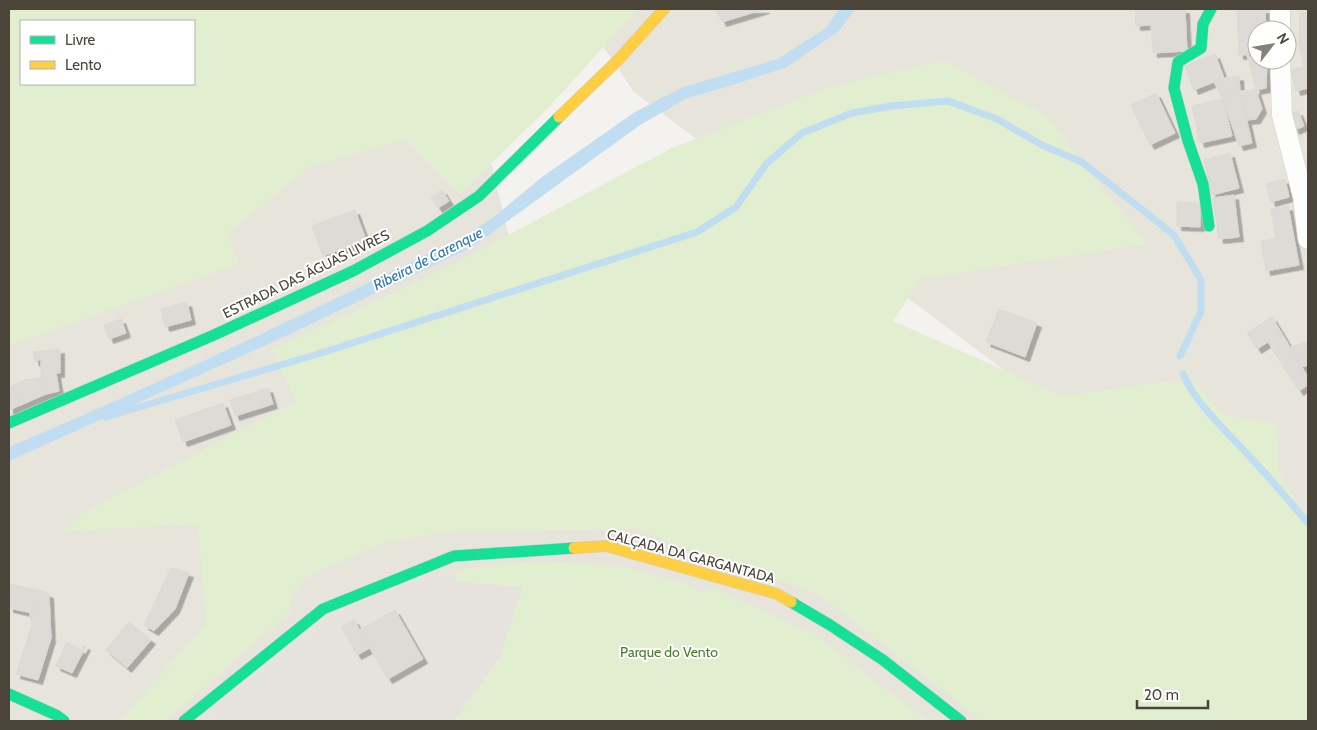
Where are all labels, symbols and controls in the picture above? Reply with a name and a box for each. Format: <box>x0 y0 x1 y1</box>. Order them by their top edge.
legend <box>20 20 195 85</box>
north arrow <box>1247 20 1297 70</box>
text: N <box>1273 29 1293 47</box>
text: Livre <box>65 31 96 49</box>
text: Lento <box>65 56 102 74</box>
water label: Ribeira de Carenque <box>370 224 486 294</box>
street label: ESTRADA DAS ÁGUAS LIVRES <box>220 226 392 322</box>
street label: CALÇADA DA GARGANTADA <box>605 525 777 587</box>
park label: Parque do Vento <box>620 643 718 661</box>
scale bar <box>1137 678 1208 710</box>
text: 20 m <box>1144 686 1179 704</box>

